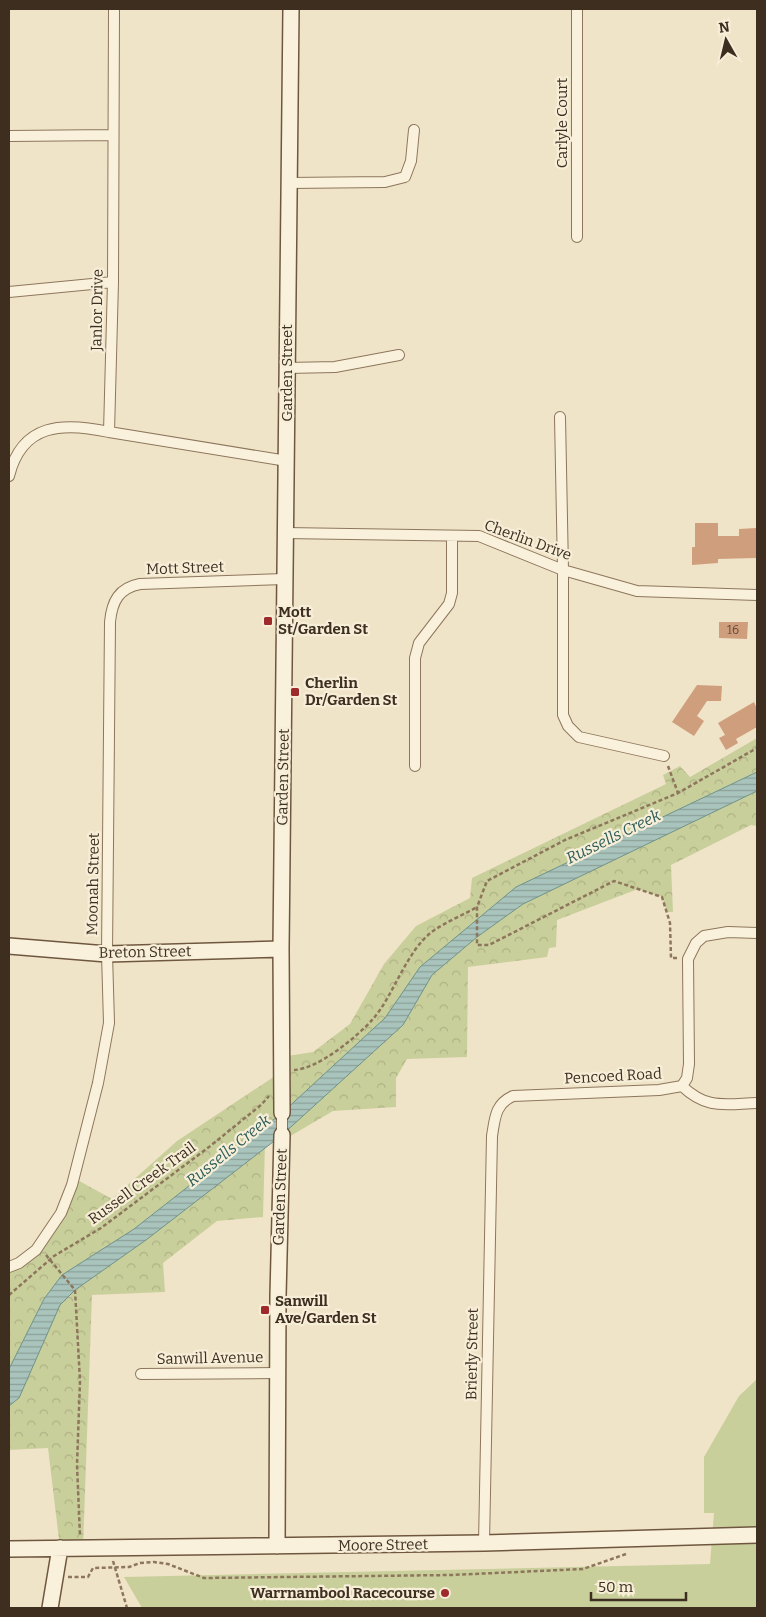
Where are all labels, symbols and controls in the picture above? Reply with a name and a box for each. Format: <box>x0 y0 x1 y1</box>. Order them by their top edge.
north arrow <box>701 15 751 65</box>
text: N <box>718 18 731 37</box>
street label: Carlyle Court <box>553 77 571 168</box>
street label: Janlor Drive <box>87 269 107 352</box>
street label: Garden Street <box>278 324 296 422</box>
street label: Cherlin Drive <box>482 516 574 564</box>
street label: Mott Street <box>146 558 225 578</box>
place label: Mott St/Garden St <box>278 603 368 638</box>
marker: Mott St/Garden St <box>262 615 274 627</box>
house number: 16 <box>727 623 739 637</box>
place label: Cherlin Dr/Garden St <box>305 674 397 709</box>
marker: Cherlin Dr/Garden St <box>289 686 301 698</box>
street label: Garden Street <box>273 728 293 826</box>
water label: Russells Creek <box>563 805 664 868</box>
street label: Moonah Street <box>83 832 103 936</box>
street label: Breton Street <box>99 942 192 962</box>
street label: Pencoed Road <box>564 1064 662 1088</box>
water label: Russells Creek <box>182 1110 274 1190</box>
street label: Russell Creek Trail <box>85 1138 199 1228</box>
street label: Garden Street <box>269 1148 291 1246</box>
place label: Sanwill Ave/Garden St <box>275 1292 377 1327</box>
marker: Sanwill Ave/Garden St <box>259 1304 271 1316</box>
street label: Brierly Street <box>462 1307 482 1400</box>
street label: Sanwill Avenue <box>156 1348 264 1368</box>
street label: Moore Street <box>338 1535 429 1555</box>
scale bar <box>591 1570 686 1602</box>
text: 50 m <box>598 1578 634 1596</box>
place label: Warrnambool Racecourse <box>250 1584 435 1602</box>
marker: Warrnambool Racecourse <box>439 1587 451 1599</box>

